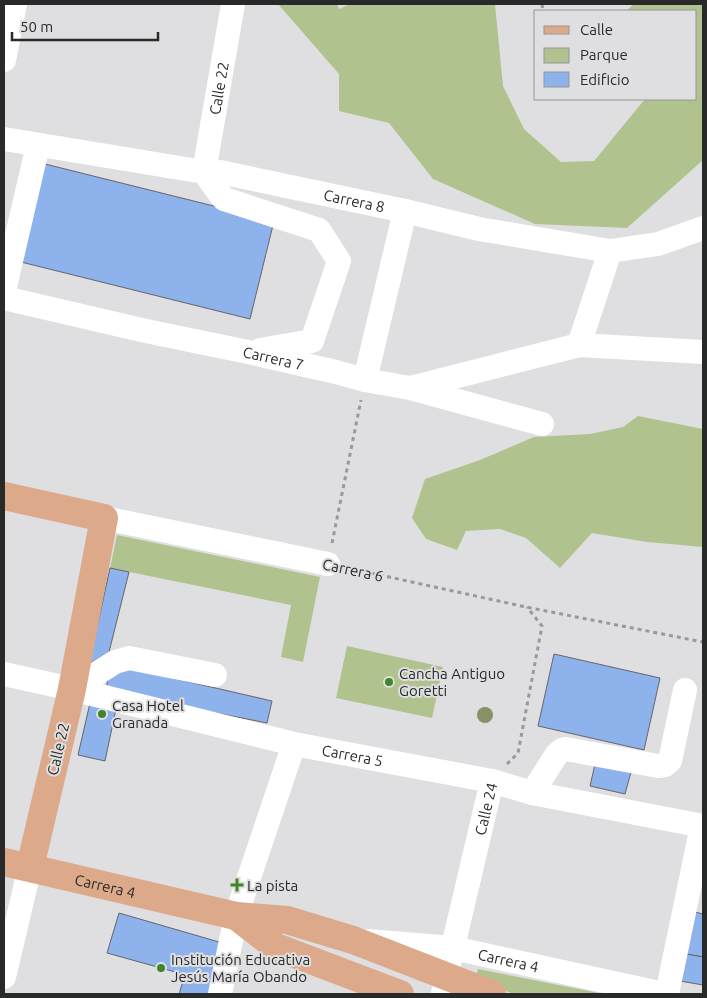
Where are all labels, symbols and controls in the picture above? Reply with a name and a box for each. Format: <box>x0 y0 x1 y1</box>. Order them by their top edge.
scale bar <box>12 10 159 42</box>
legend <box>534 10 697 100</box>
text: 50 m <box>20 18 53 35</box>
text: Calle <box>580 21 613 38</box>
text: Parque <box>580 46 628 63</box>
street label: Calle 22 <box>206 60 231 116</box>
text: Edificio <box>580 71 629 88</box>
street label: Carrera 8 <box>322 186 386 215</box>
street label: Carrera 7 <box>242 343 305 373</box>
street label: Carrera 6 <box>321 555 385 585</box>
place label: Cancha Antiguo Goretti <box>399 665 505 699</box>
marker: Cancha Antiguo Goretti <box>383 676 395 688</box>
place label: Casa Hotel Granada <box>112 697 184 731</box>
marker: Casa Hotel Granada <box>96 708 108 720</box>
street label: Calle 22 <box>44 721 72 777</box>
street label: Carrera 5 <box>321 741 385 769</box>
street label: Calle 24 <box>471 781 500 837</box>
street label: Carrera 4 <box>73 870 137 901</box>
place label: La pista <box>247 877 298 894</box>
marker: La pista <box>231 879 243 891</box>
street label: Carrera 4 <box>476 945 540 975</box>
place label: Institución Educativa Jesús María Obando <box>171 951 310 985</box>
marker: Institución Educativa Jesús María Obando <box>155 962 167 974</box>

